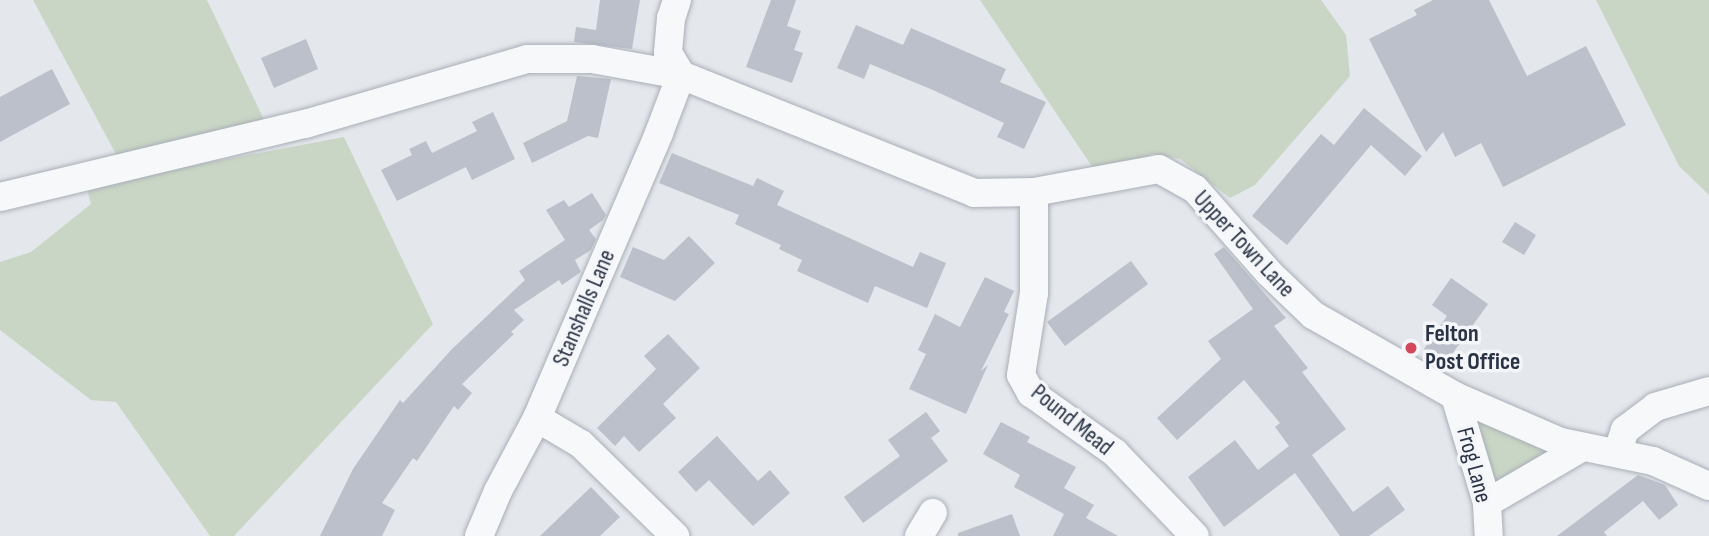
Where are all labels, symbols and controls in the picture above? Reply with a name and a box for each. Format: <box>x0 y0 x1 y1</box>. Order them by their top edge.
street label: Upper Town Lane <box>1187 185 1301 303</box>
street label: Stanshalls Lane <box>546 245 622 371</box>
place label: Felton Post Office <box>1425 320 1520 376</box>
marker: Felton Post Office <box>1403 340 1419 356</box>
street label: Pound Mead <box>1025 378 1119 462</box>
street label: Frog Lane <box>1450 424 1498 506</box>

